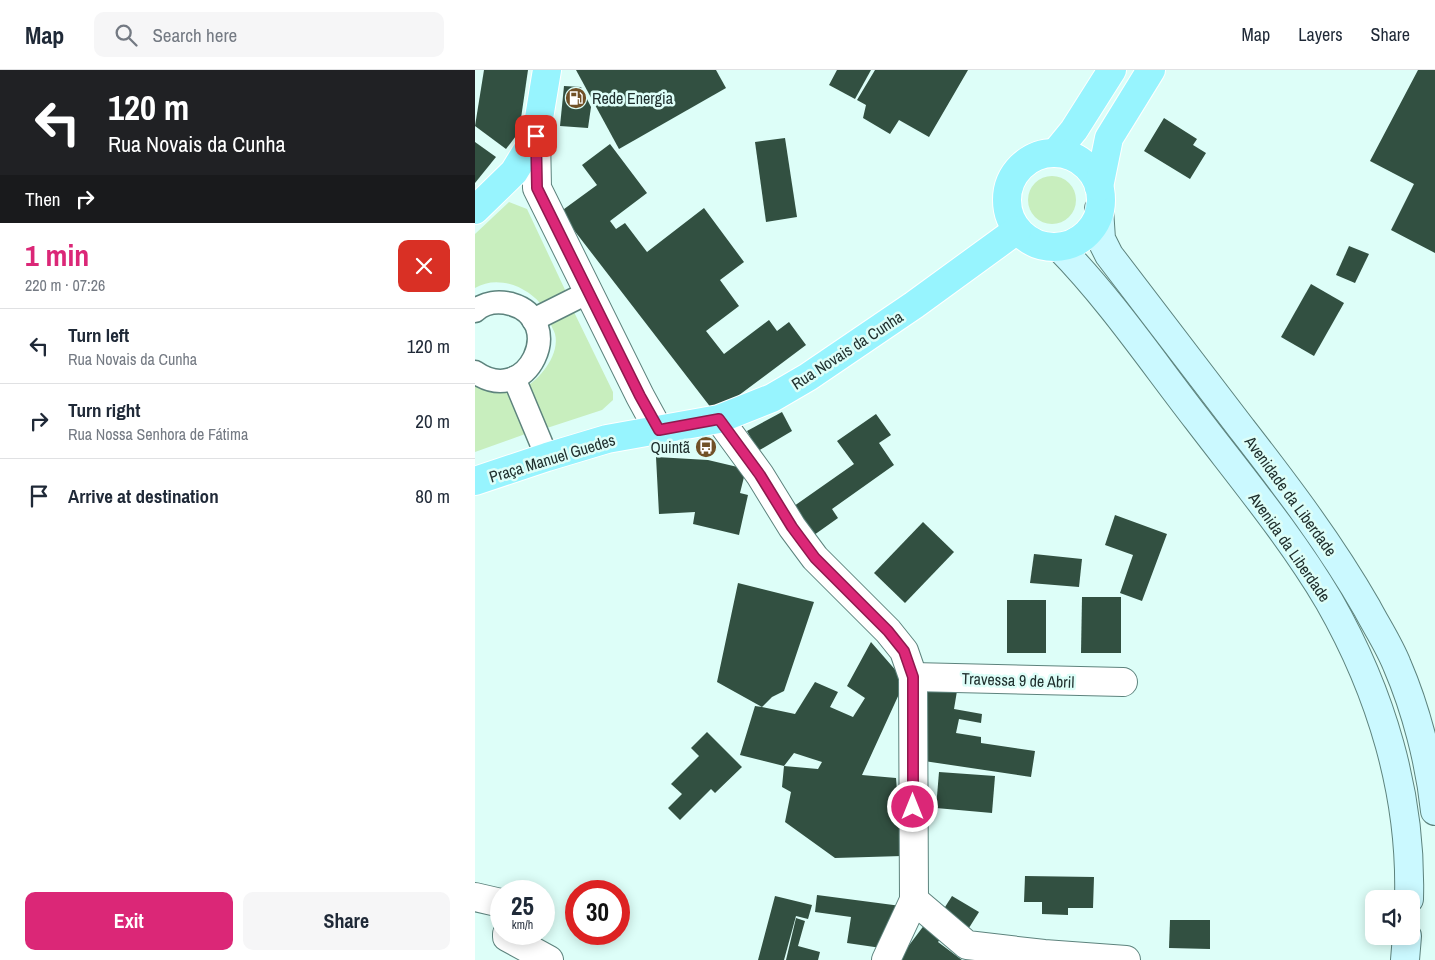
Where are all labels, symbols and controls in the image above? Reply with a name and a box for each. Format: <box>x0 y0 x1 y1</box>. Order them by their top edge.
search box <box>94 12 444 57</box>
text: Map <box>25 19 64 51</box>
icon: search <box>112 21 140 49</box>
text: Search here <box>152 22 237 48</box>
text: Map <box>1242 22 1270 47</box>
text: Layers <box>1298 22 1343 47</box>
text: Share <box>1371 22 1410 47</box>
text: 120 m <box>108 84 189 131</box>
fuel station icon: Rede Energia <box>564 86 588 110</box>
place label: Rede Energia <box>592 87 674 109</box>
icon: left <box>25 90 90 155</box>
pin <box>515 115 557 157</box>
icon: arrive <box>522 122 550 150</box>
text: Rua Novais da Cunha <box>108 129 286 159</box>
icon: right <box>71 185 99 213</box>
text: Then <box>25 186 61 212</box>
text: 1 min <box>25 235 89 275</box>
button: close <box>398 240 450 292</box>
text: 220 m · 07:26 <box>25 274 105 296</box>
street label: Rua Novais da Cunha <box>787 305 908 394</box>
text: Turn left <box>68 322 129 348</box>
icon: left <box>25 332 53 360</box>
text: 120 m <box>407 333 450 359</box>
text: Rua Novais da Cunha <box>68 348 197 370</box>
text: Turn right <box>68 397 140 423</box>
icon: right <box>25 407 53 435</box>
text: 20 m <box>415 408 450 434</box>
text: Rua Nossa Senhora de Fátima <box>68 423 248 445</box>
street label: Praça Manuel Guedes <box>486 428 618 488</box>
street label: Avenidade da Liberdade <box>1239 431 1342 561</box>
bus stop icon: Quintã <box>694 435 718 459</box>
place label: Quintã <box>651 436 691 458</box>
icon: arrive <box>25 482 53 510</box>
text: Arrive at destination <box>68 483 219 509</box>
text: 80 m <box>415 483 450 509</box>
street label: Avenida da Liberdade <box>1243 487 1336 606</box>
street label: Travessa 9 de Abril <box>961 667 1075 693</box>
position arrow <box>886 780 938 832</box>
speed limit sign: 30 <box>565 880 630 945</box>
text: 25 <box>511 889 534 923</box>
map controls <box>1365 890 1420 945</box>
button: sound <box>1365 890 1420 945</box>
button: Exit <box>25 892 233 950</box>
button: Share <box>243 892 450 950</box>
text: km/h <box>512 917 533 933</box>

